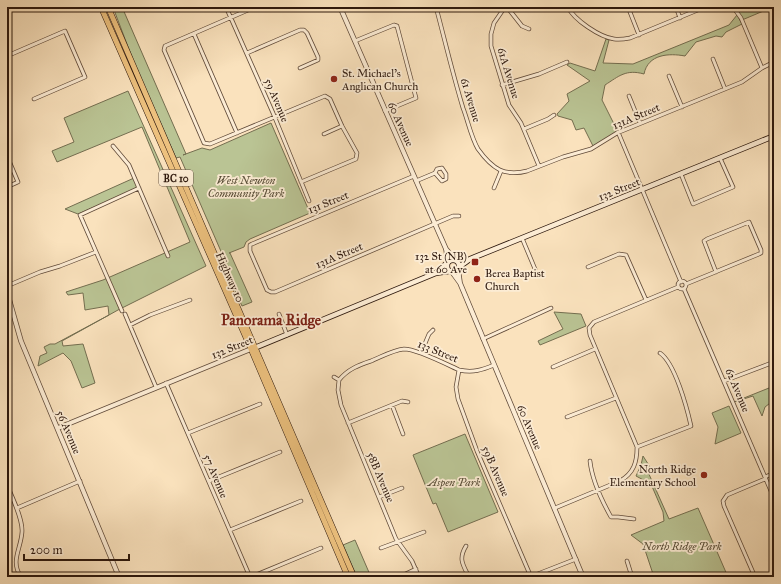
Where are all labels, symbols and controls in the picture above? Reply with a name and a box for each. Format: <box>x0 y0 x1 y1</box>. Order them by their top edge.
street label: 61A Avenue <box>495 46 523 101</box>
place label: St. Michael's Anglican Church <box>341 67 418 93</box>
marker: St. Michael's Anglican Church <box>329 74 339 84</box>
street label: 59 Avenue <box>261 76 292 124</box>
street label: 61 Avenue <box>458 77 483 124</box>
street label: 60 Avenue <box>385 100 416 149</box>
street label: 131A Street <box>611 101 662 132</box>
road number: BC 10 <box>159 170 193 186</box>
park label: West Newton Community Park <box>208 174 284 200</box>
street label: 132 Street <box>596 175 642 204</box>
street label: 131 Street <box>306 188 351 217</box>
street label: 131A Street <box>314 240 365 271</box>
street label: Highway 10 <box>213 250 246 304</box>
place label: 132 St (NB) at 60 Ave <box>415 250 467 276</box>
marker: 132 St (NB) at 60 Ave <box>470 257 480 267</box>
place label: Berea Baptist Church <box>485 267 545 293</box>
marker: Berea Baptist Church <box>472 274 482 284</box>
district label: Panorama Ridge <box>221 311 322 330</box>
street label: 132 Street <box>209 333 255 362</box>
street label: 133 Street <box>416 337 460 366</box>
street label: 62 Avenue <box>722 366 753 414</box>
street label: 60 Avenue <box>514 403 545 452</box>
street label: 56 Avenue <box>54 408 84 456</box>
street label: 59B Avenue <box>479 444 512 499</box>
street label: 58B Avenue <box>364 450 397 505</box>
street label: 57 Avenue <box>200 452 231 500</box>
place label: North Ridge Elementary School <box>609 463 696 489</box>
marker: North Ridge Elementary School <box>699 470 709 480</box>
park label: Aspen Park <box>427 476 480 490</box>
scale bar <box>24 536 129 562</box>
park label: North Ridge Park <box>641 540 722 553</box>
text: 200 m <box>30 543 63 557</box>

